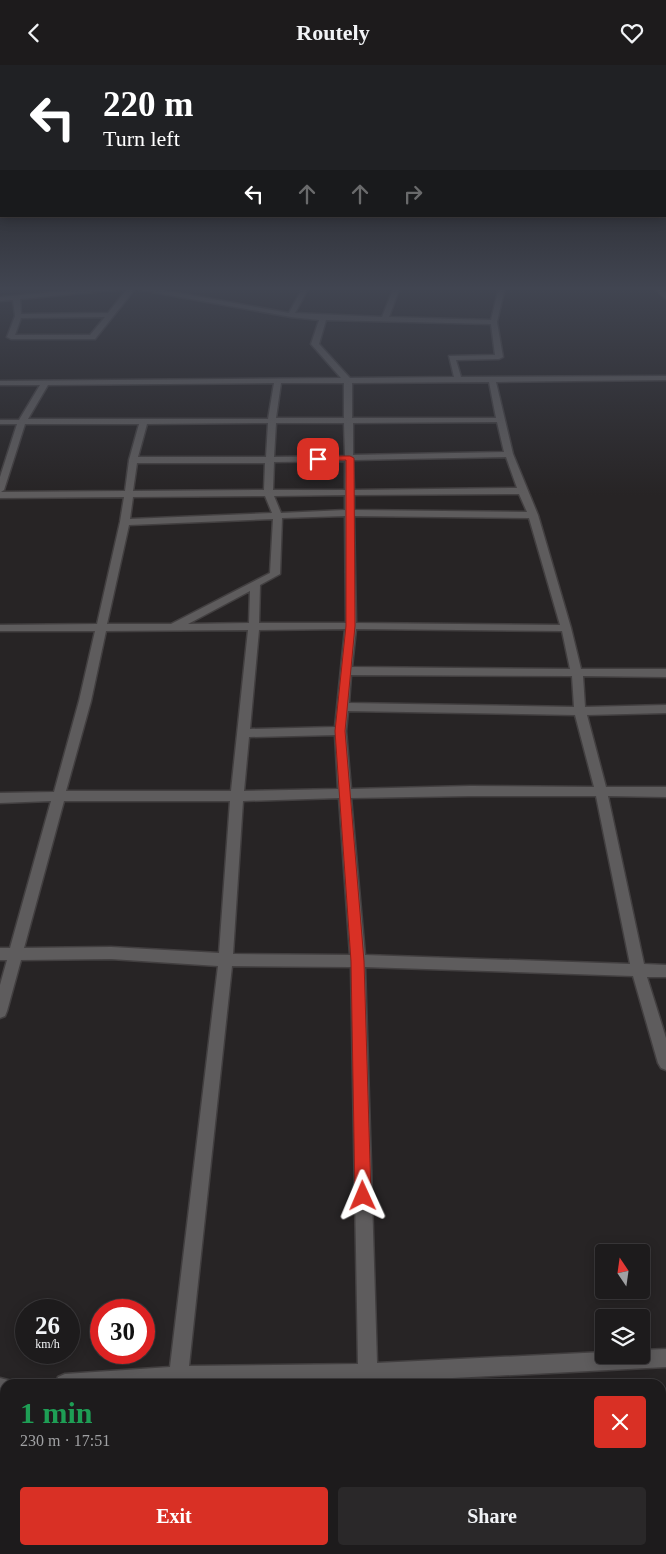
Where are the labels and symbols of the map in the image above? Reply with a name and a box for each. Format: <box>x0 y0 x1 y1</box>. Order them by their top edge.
pin <box>297 438 339 480</box>
position arrow <box>336 1169 388 1221</box>
north arrow <box>595 1244 650 1299</box>
speed limit sign: 30 <box>90 1299 155 1364</box>

